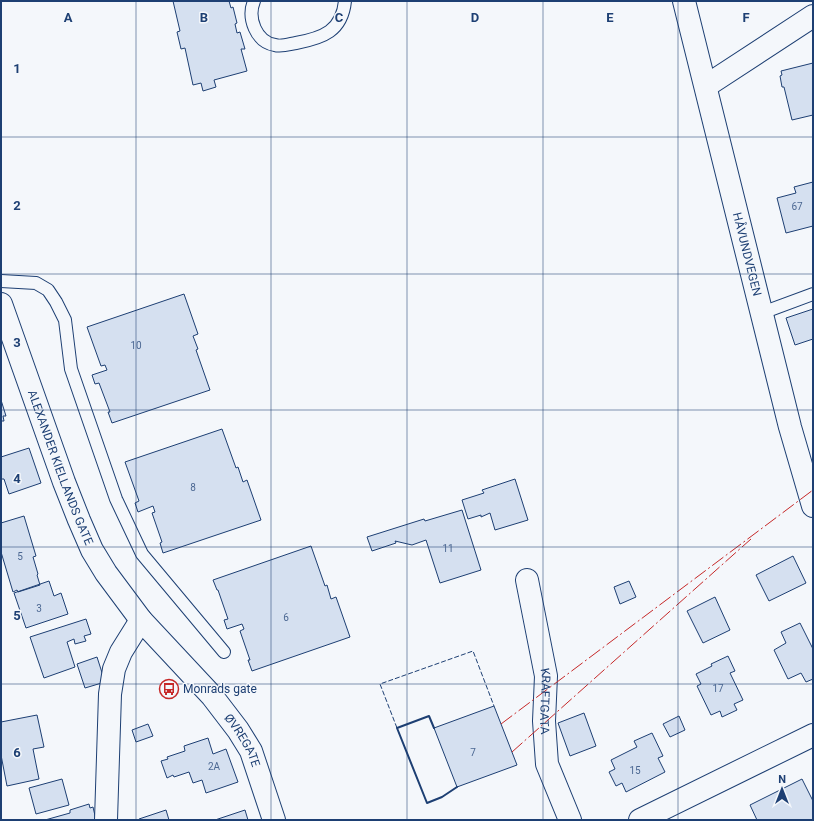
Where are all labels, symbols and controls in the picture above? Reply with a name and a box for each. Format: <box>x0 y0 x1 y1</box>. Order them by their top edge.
text: A <box>64 10 73 25</box>
text: B <box>200 10 208 25</box>
text: C <box>335 10 344 25</box>
text: D <box>471 10 479 25</box>
text: E <box>606 10 614 25</box>
text: F <box>742 10 750 25</box>
text: 1 <box>13 61 21 76</box>
text: 2 <box>13 198 21 213</box>
house number: 67 <box>791 201 803 212</box>
street label: HÅVUNDVEGEN <box>730 211 764 298</box>
text: 3 <box>13 335 21 350</box>
house number: 10 <box>130 340 142 351</box>
street label: ALEXANDER KIELLANDS GATE <box>25 388 96 547</box>
text: 4 <box>13 471 21 486</box>
house number: 8 <box>190 482 196 493</box>
house number: 11 <box>442 543 454 554</box>
house number: 5 <box>17 551 23 562</box>
house number: 3 <box>36 603 42 614</box>
text: 5 <box>13 608 21 623</box>
house number: 6 <box>283 612 289 623</box>
street label: KRAFTGATA <box>537 667 553 735</box>
bus stop icon: Monrads gate <box>158 678 180 700</box>
place label: Monrads gate <box>183 682 257 696</box>
house number: 17 <box>712 683 724 694</box>
street label: ØVREGATE <box>221 711 263 769</box>
text: 6 <box>13 745 21 760</box>
house number: 7 <box>470 747 476 758</box>
house number: 2A <box>208 761 221 772</box>
house number: 15 <box>629 765 641 776</box>
north arrow <box>762 769 802 809</box>
text: N <box>778 773 786 786</box>

